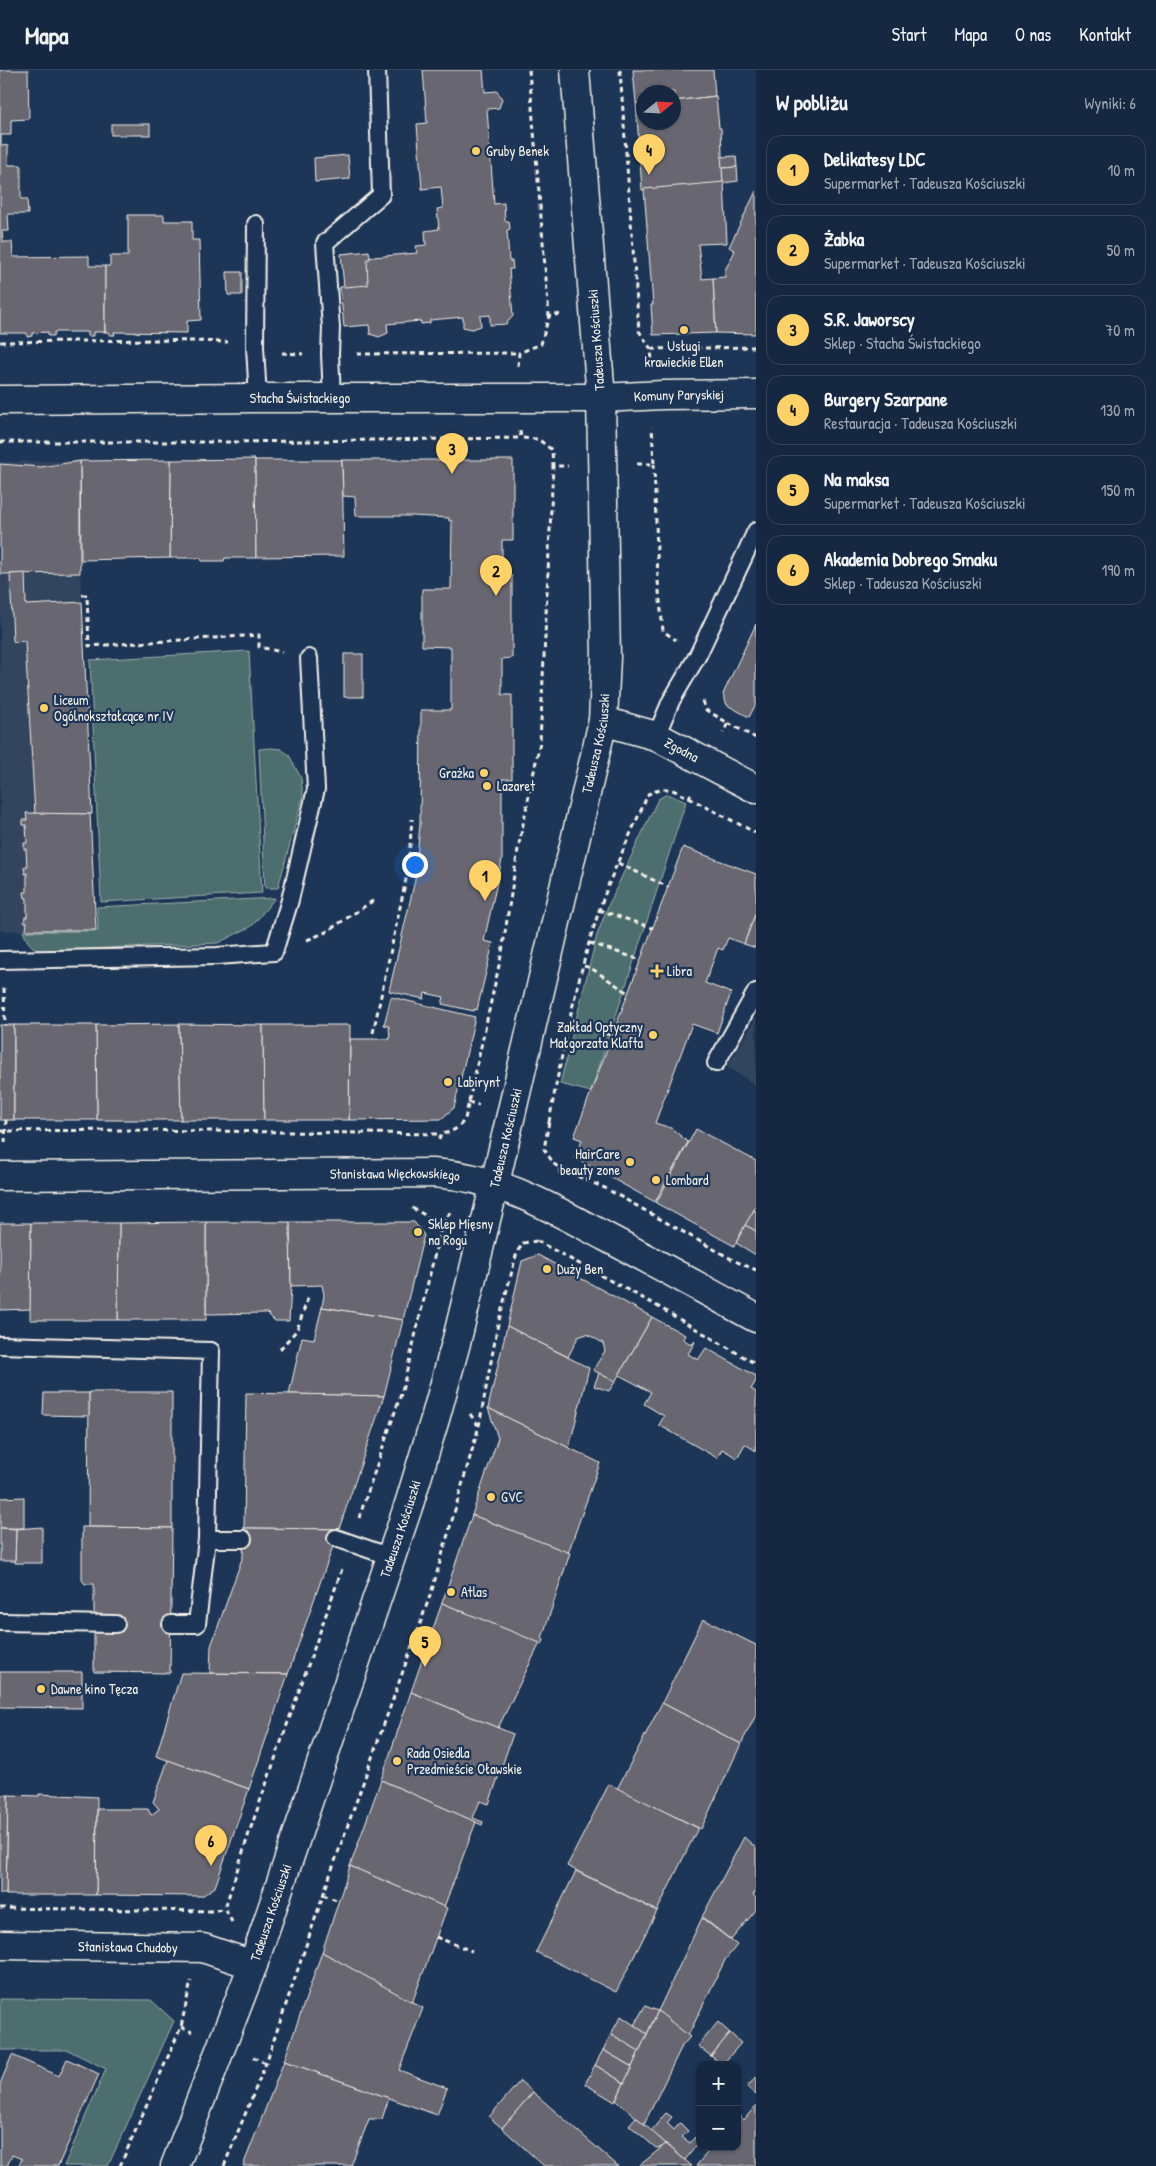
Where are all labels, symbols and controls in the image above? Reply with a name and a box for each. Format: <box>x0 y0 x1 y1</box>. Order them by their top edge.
text: Mapa <box>25 19 68 51</box>
text: Start <box>892 22 926 47</box>
text: Mapa <box>954 22 987 47</box>
text: O nas <box>1015 22 1051 47</box>
text: Kontakt <box>1079 22 1131 47</box>
north arrow <box>636 85 681 130</box>
text: W pobliżu <box>776 88 848 117</box>
text: Wyniki: 6 <box>1085 92 1136 114</box>
pin: 4 <box>633 134 665 175</box>
place label: Gruby Benek <box>486 141 549 161</box>
marker: Gruby Benek <box>470 145 482 157</box>
text: Delikatesy LDC <box>824 146 926 172</box>
text: 1 <box>790 159 796 181</box>
text: 10 m <box>1107 159 1135 181</box>
text: Supermarket · Tadeusza Kościuszki <box>824 172 1026 194</box>
text: Żabka <box>824 226 864 252</box>
text: 2 <box>789 239 797 261</box>
text: 50 m <box>1107 239 1135 261</box>
text: Supermarket · Tadeusza Kościuszki <box>824 252 1026 274</box>
street label: Tadeusza Kościuszki <box>582 289 609 391</box>
text: S.R. Jaworscy <box>824 306 915 332</box>
text: 3 <box>789 319 797 341</box>
text: 70 m <box>1105 319 1135 341</box>
marker: Usługi krawieckie Ellen <box>678 324 690 336</box>
text: Sklep · Stacha Świstackiego <box>824 332 981 354</box>
place label: Usługi krawieckie Ellen <box>644 336 724 371</box>
street label: Komuny Paryskiej <box>633 384 724 405</box>
text: Burgery Szarpane <box>824 386 948 412</box>
street label: Stacha Świstackiego <box>250 388 351 408</box>
text: 4 <box>790 399 796 421</box>
text: 130 m <box>1100 399 1135 421</box>
text: Restauracja · Tadeusza Kościuszki <box>824 412 1017 434</box>
pin: 3 <box>436 433 468 474</box>
text: Na maksa <box>824 466 889 492</box>
text: 5 <box>790 479 796 501</box>
text: 150 m <box>1101 479 1135 501</box>
text: Supermarket · Tadeusza Kościuszki <box>824 492 1026 514</box>
text: Akademia Dobrego Smaku <box>824 546 997 572</box>
pin: 2 <box>480 555 512 596</box>
text: 6 <box>790 559 796 581</box>
text: 190 m <box>1102 559 1135 581</box>
text: Sklep · Tadeusza Kościuszki <box>824 572 982 594</box>
place label: Liceum Ogólnokształcące nr IV <box>54 690 174 726</box>
street label: Tadeusza Kościuszki <box>576 693 613 795</box>
marker: Liceum Ogólnokształcące nr IV <box>38 702 50 714</box>
street label: Zgodna <box>661 732 703 766</box>
place label: Grażka <box>439 763 475 782</box>
marker: Grażka <box>478 767 490 779</box>
place label: Lazaret <box>497 776 535 795</box>
marker: Lazaret <box>481 780 493 792</box>
your location <box>402 852 428 878</box>
pin: 1 <box>469 860 501 901</box>
place label: Libra <box>667 961 693 980</box>
marker: Libra <box>651 965 663 977</box>
place label: Zakład Optyczny Małgorzata Klafta <box>550 1017 643 1053</box>
marker: Zakład Optyczny Małgorzata Klafta <box>647 1029 659 1041</box>
place label: Labirynt <box>458 1072 500 1092</box>
marker: Labirynt <box>442 1076 454 1088</box>
street label: Tadeusza Kościuszki <box>484 1086 526 1190</box>
place label: HairCare beauty zone <box>560 1144 620 1180</box>
marker: HairCare beauty zone <box>624 1156 636 1168</box>
street label: Stanisława Więckowskiego <box>330 1163 462 1185</box>
place label: Lombard <box>666 1170 709 1189</box>
marker: Lombard <box>650 1174 662 1186</box>
place label: Sklep Mięsny na Rogu <box>428 1214 493 1250</box>
marker: Sklep Mięsny na Rogu <box>412 1226 424 1238</box>
place label: Duży Ben <box>557 1259 603 1279</box>
marker: Duży Ben <box>541 1263 553 1275</box>
street label: Tadeusza Kościuszki <box>375 1478 425 1580</box>
place label: GVC <box>501 1487 524 1506</box>
marker: GVC <box>485 1491 497 1503</box>
place label: Atlas <box>461 1582 487 1601</box>
marker: Atlas <box>445 1586 457 1598</box>
pin: 5 <box>409 1626 441 1667</box>
place label: Dawne kino Tęcza <box>51 1679 138 1698</box>
marker: Dawne kino Tęcza <box>35 1683 47 1695</box>
place label: Rada Osiedla Przedmieście Oławskie <box>407 1743 523 1778</box>
marker: Rada Osiedla Przedmieście Oławskie <box>391 1755 403 1767</box>
pin: 6 <box>195 1825 227 1866</box>
street label: Tadeusza Kościuszki <box>245 1861 296 1964</box>
street label: Stanisława Chudoby <box>78 1936 178 1958</box>
map controls <box>696 2061 741 2151</box>
button: + <box>696 2061 741 2106</box>
button: − <box>696 2106 741 2151</box>

